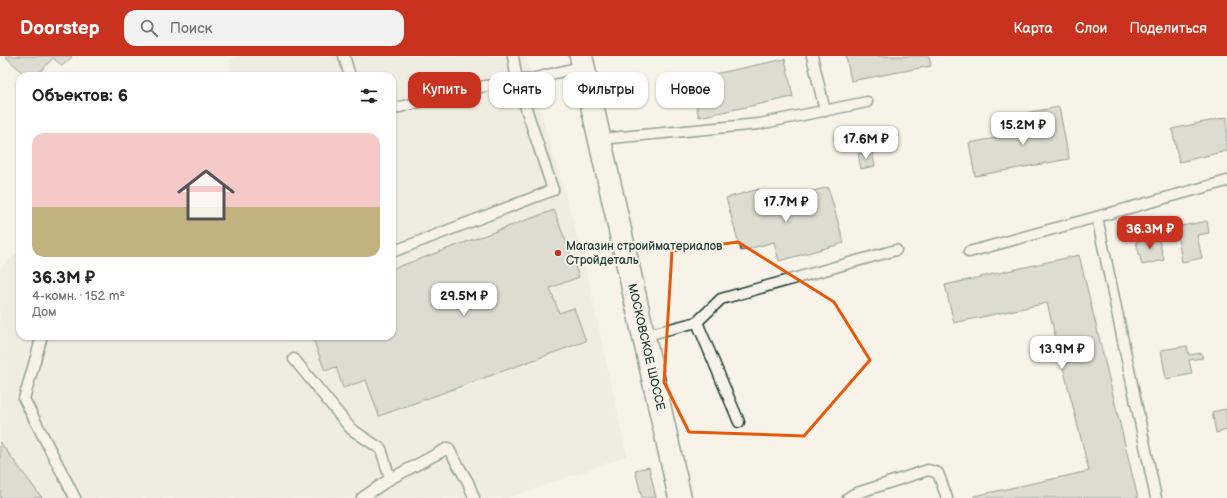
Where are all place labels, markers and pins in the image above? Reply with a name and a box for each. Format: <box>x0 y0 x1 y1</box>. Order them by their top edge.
pin: 15.2M ₽ <box>986 112 1060 146</box>
pin: 17.6M ₽ <box>829 126 903 160</box>
pin: 17.7M ₽ <box>749 189 823 223</box>
pin: 36.3M ₽ <box>1113 216 1187 250</box>
place label: Магазин строийматериалов Стройдеталь <box>566 239 723 268</box>
marker: Магазин строийматериалов Стройдеталь <box>553 248 563 258</box>
pin: 29.5M ₽ <box>427 283 501 317</box>
pin: 13.9M ₽ <box>1025 336 1099 370</box>

